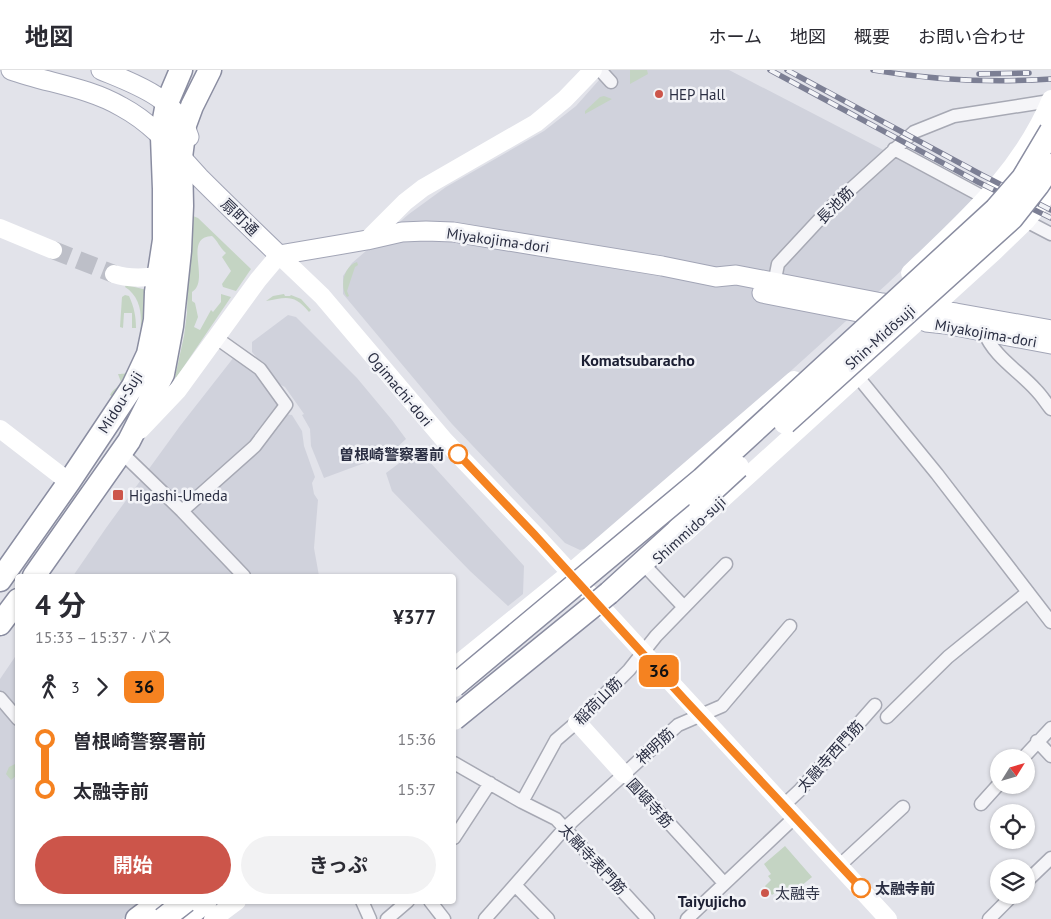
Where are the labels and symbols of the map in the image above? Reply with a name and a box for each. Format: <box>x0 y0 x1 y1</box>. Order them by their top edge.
place label: HEP Hall <box>669 85 726 104</box>
marker: HEP Hall <box>653 88 665 100</box>
street label: 長池筋 <box>812 182 858 228</box>
street label: 扇町通 <box>217 195 263 239</box>
street label: Miyakojima-dori <box>445 223 551 257</box>
street label: Shin-Midōsuji <box>841 300 919 374</box>
street label: Miyakojima-dori <box>933 315 1039 351</box>
street label: Ogimachi-dori <box>363 348 437 430</box>
district label: Komatsubaracho <box>581 350 695 370</box>
street label: Midou-Suji <box>94 367 146 437</box>
marker: 曽根崎警察署前 <box>448 444 468 464</box>
place label: 曽根崎警察署前 <box>339 445 444 464</box>
place label: Higashi-Umeda <box>129 486 228 505</box>
marker: Higashi-Umeda <box>111 488 125 502</box>
street label: Shimmido-suji <box>648 492 730 568</box>
line badge: 36 <box>636 655 682 687</box>
street label: 稲荷山筋 <box>570 673 626 729</box>
street label: 太融寺西門筋 <box>793 716 867 796</box>
street label: 神明筋 <box>632 724 678 768</box>
north arrow <box>990 749 1035 794</box>
street label: 圓頓寺筋 <box>623 774 677 832</box>
street label: 太融寺表門筋 <box>555 820 631 898</box>
marker: 太融寺前 <box>851 878 871 898</box>
place label: 太融寺前 <box>875 879 935 898</box>
place label: 太融寺 <box>775 884 820 903</box>
marker: 太融寺 <box>759 887 771 899</box>
district label: Taiyujicho <box>678 891 747 911</box>

